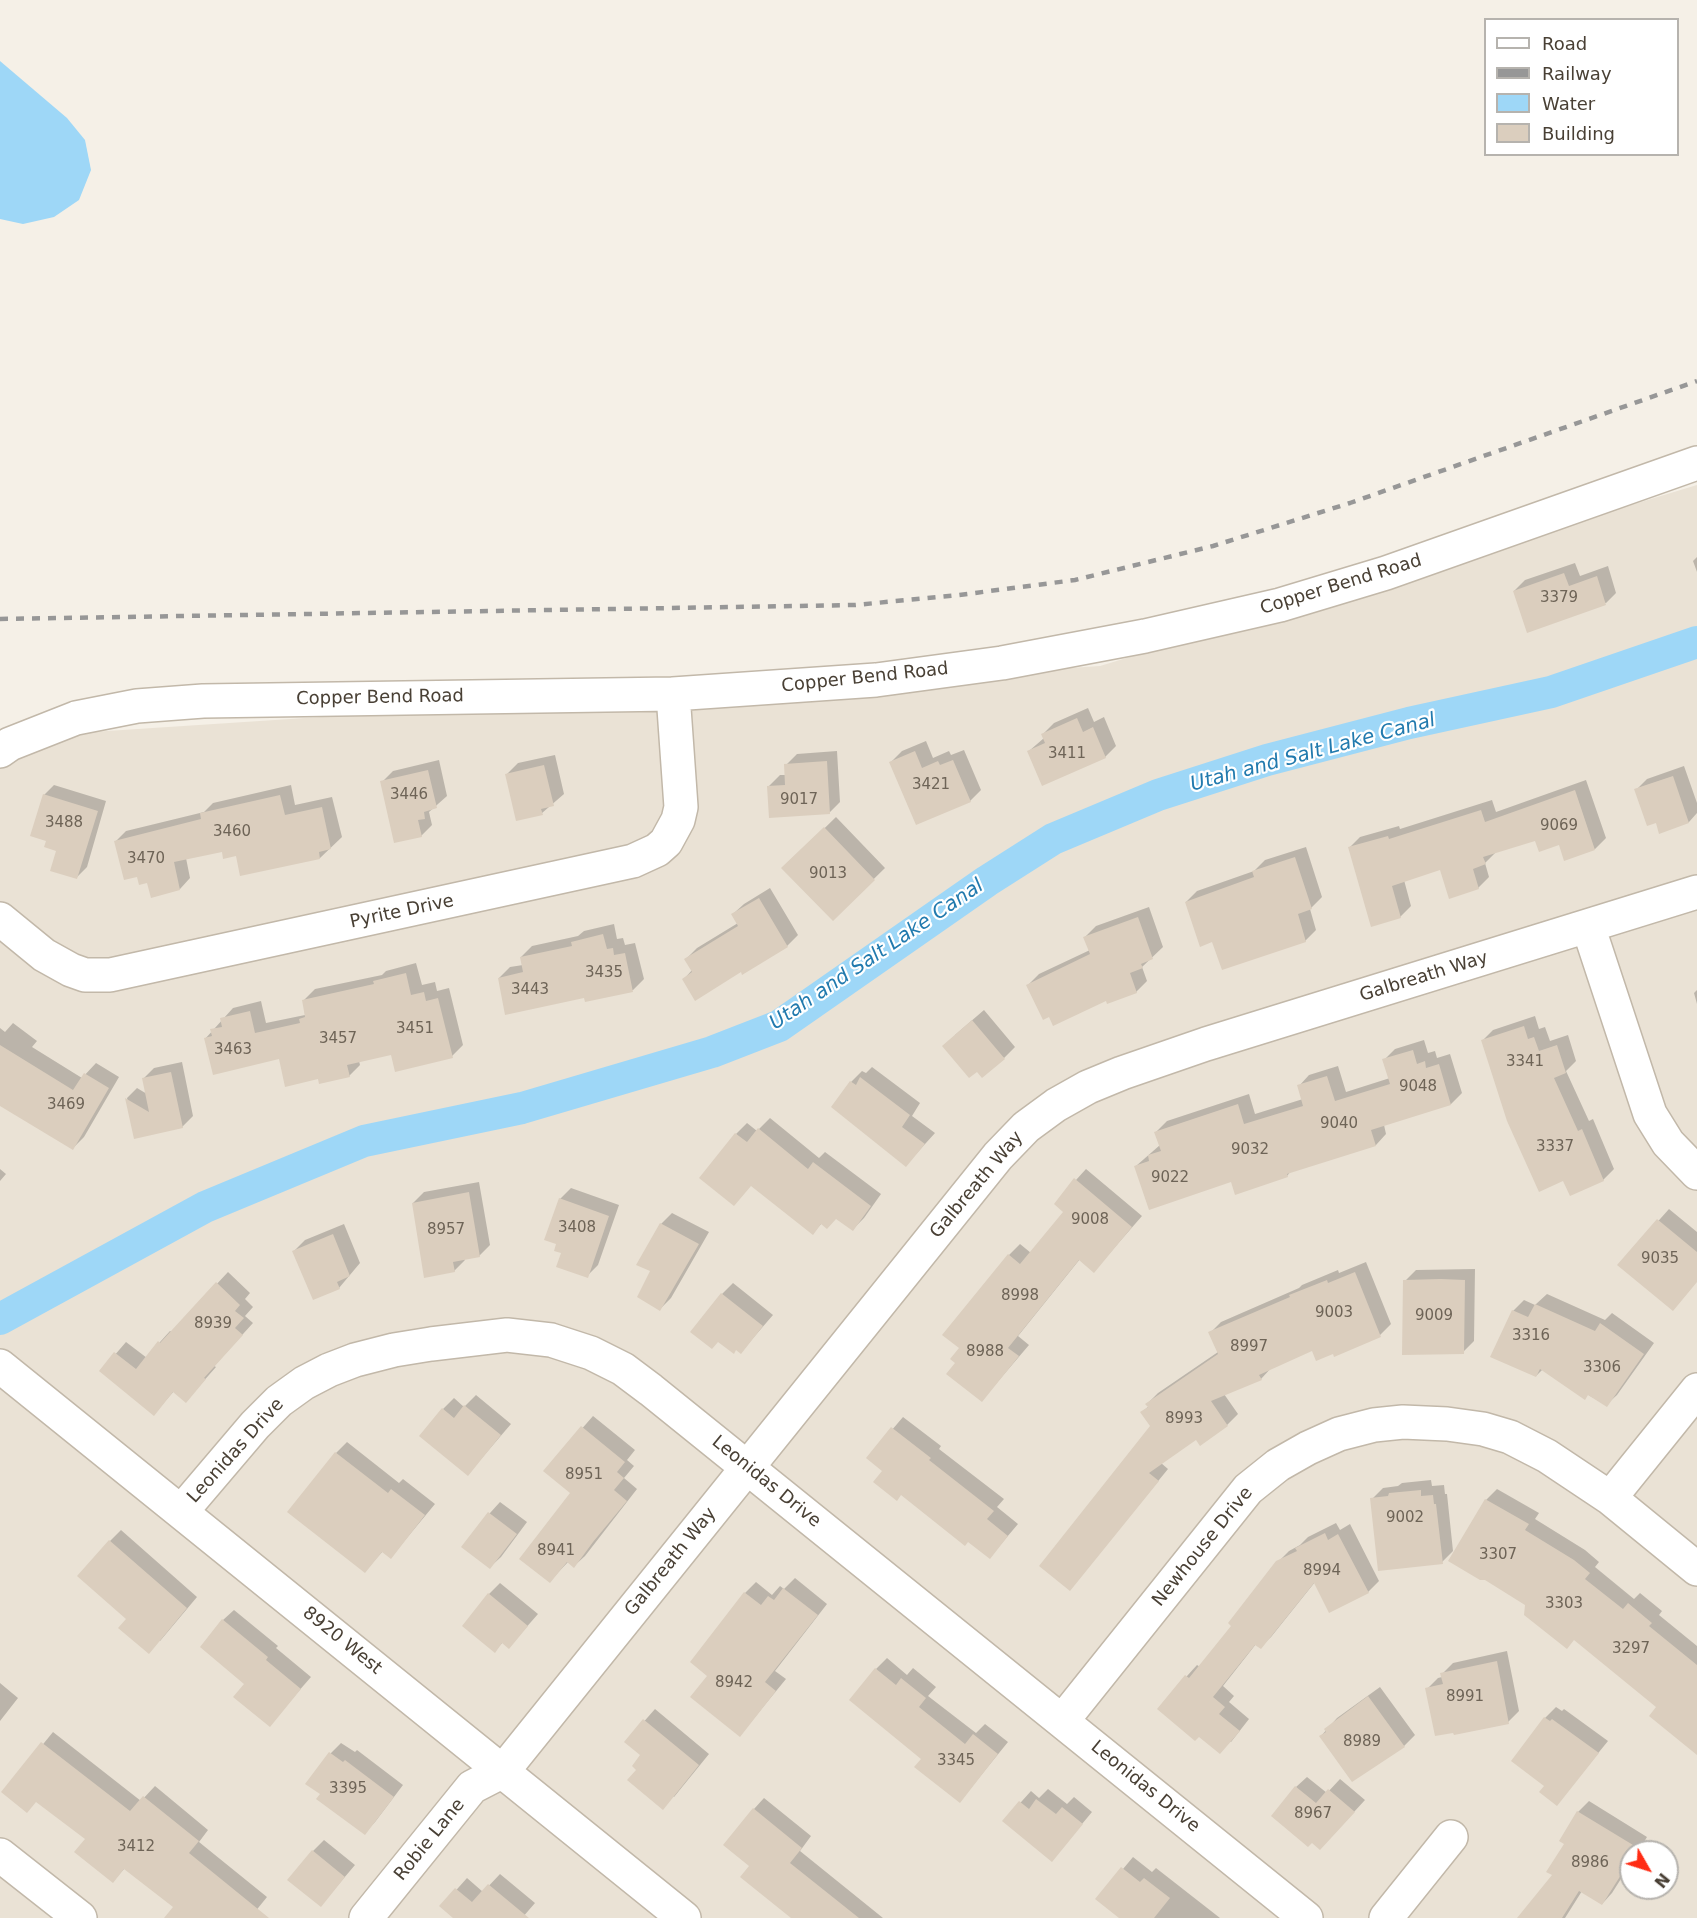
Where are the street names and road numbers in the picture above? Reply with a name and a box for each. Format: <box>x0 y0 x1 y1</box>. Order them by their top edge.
street label: Copper Bend Road <box>1258 550 1424 620</box>
street label: Copper Bend Road <box>780 658 950 698</box>
street label: Copper Bend Road <box>296 686 464 710</box>
street label: Pyrite Drive <box>348 890 456 934</box>
street label: Galbreath Way <box>1357 947 1491 1007</box>
street label: Galbreath Way <box>926 1127 1028 1243</box>
street label: Leonidas Drive <box>183 1394 289 1508</box>
street label: Leonidas Drive <box>707 1432 825 1532</box>
street label: Newhouse Drive <box>1148 1483 1258 1611</box>
street label: Galbreath Way <box>621 1504 721 1620</box>
street label: 8920 West <box>298 1602 386 1680</box>
street label: Leonidas Drive <box>1086 1737 1204 1837</box>
street label: Robie Lane <box>390 1795 470 1885</box>

